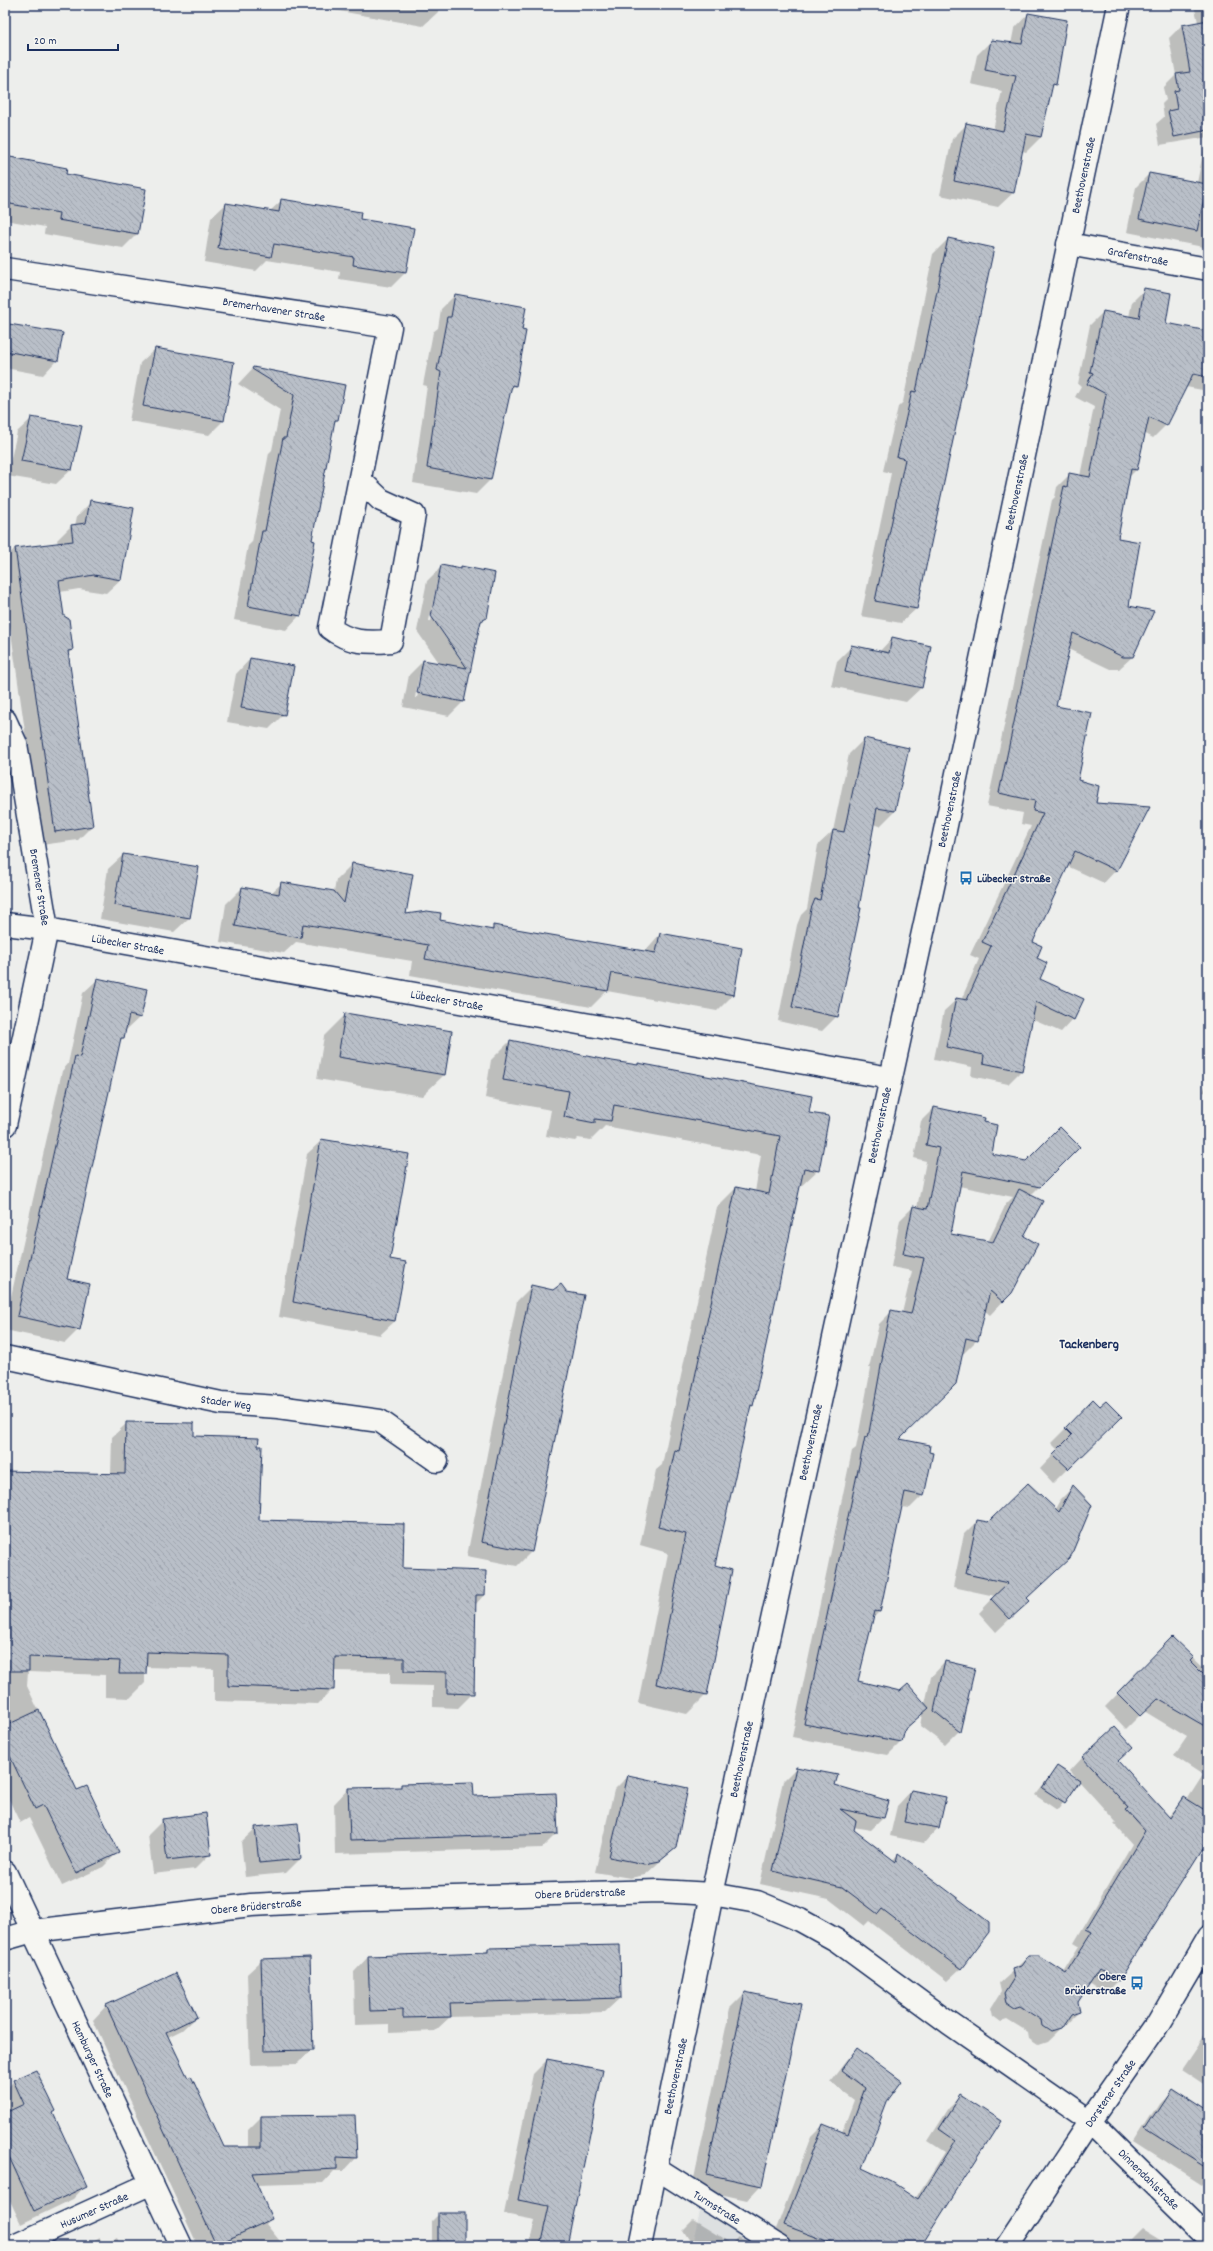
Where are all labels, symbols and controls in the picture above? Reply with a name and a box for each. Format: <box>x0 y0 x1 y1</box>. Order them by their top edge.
scale bar <box>28 26 118 52</box>
text: 20 m <box>34 33 57 50</box>
street label: Beethovenstraße <box>1068 135 1101 215</box>
street label: Grafenstraße <box>1106 243 1170 272</box>
street label: Bremerhavener Straße <box>221 294 326 327</box>
street label: Beethovenstraße <box>1001 452 1034 532</box>
street label: Beethovenstraße <box>934 769 967 849</box>
street label: Bremener Straße <box>24 848 53 927</box>
bus stop icon: Lübecker Straße <box>958 870 974 886</box>
place label: Lübecker Straße <box>977 871 1051 888</box>
street label: Lübecker Straße <box>90 931 165 960</box>
street label: Lübecker Straße <box>409 987 484 1016</box>
street label: Beethovenstraße <box>864 1085 897 1165</box>
district label: Tackenberg <box>1059 1335 1119 1355</box>
street label: Stader Weg <box>199 1392 252 1415</box>
street label: Beethovenstraße <box>795 1402 828 1482</box>
street label: Beethovenstraße <box>726 1719 759 1799</box>
street label: Obere Brüderstraße <box>534 1884 626 1905</box>
street label: Obere Brüderstraße <box>210 1895 302 1920</box>
place label: Obere Brüderstraße <box>1065 1969 1127 2000</box>
bus stop icon: Obere Brüderstraße <box>1129 1975 1145 1991</box>
street label: Hamburger Straße <box>66 2018 117 2101</box>
street label: Beethovenstraße <box>660 2036 693 2116</box>
street label: Dorstener Straße <box>1081 2056 1141 2131</box>
street label: Dinnendahlstraße <box>1113 2146 1182 2215</box>
street label: Turmstraße <box>689 2187 743 2230</box>
street label: Husumer Straße <box>58 2189 131 2234</box>

